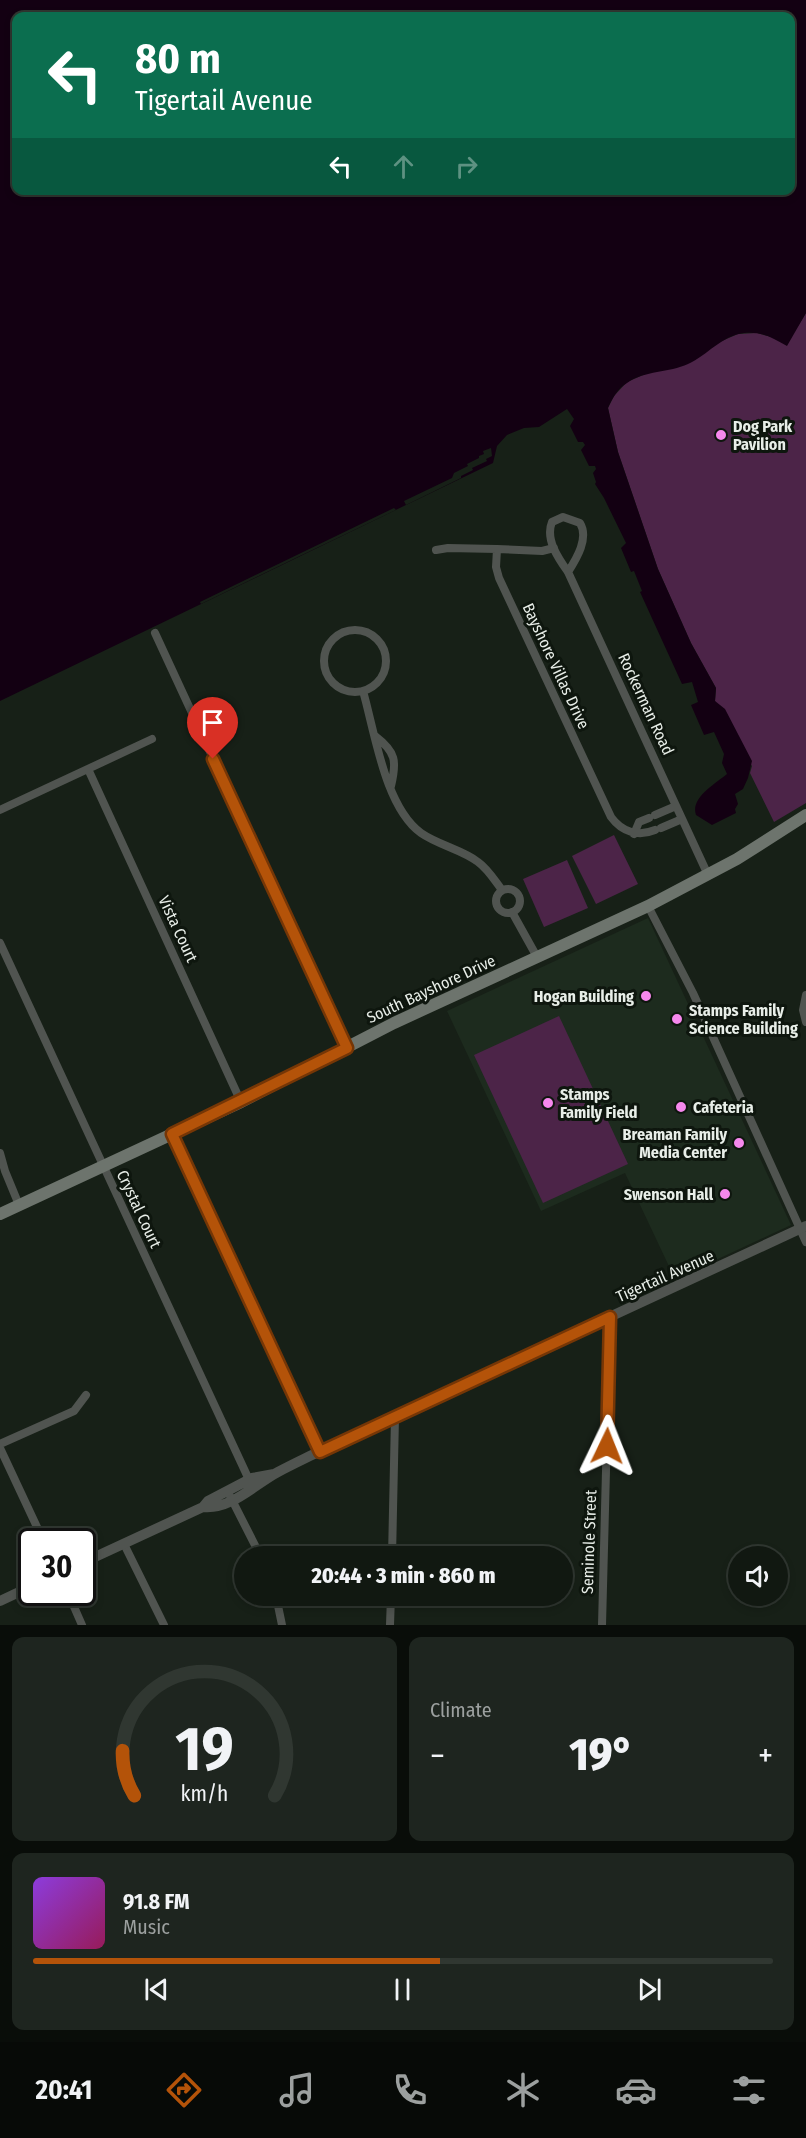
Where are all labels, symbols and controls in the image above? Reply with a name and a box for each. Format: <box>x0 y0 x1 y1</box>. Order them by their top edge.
text: 80 m <box>135 34 221 84</box>
icon: left <box>36 36 114 114</box>
text: Tigertail Avenue <box>135 85 313 117</box>
icon: left <box>324 150 357 183</box>
icon: ahead <box>387 150 420 183</box>
icon: right <box>450 150 483 183</box>
place label: Dog Park Pavilion <box>733 417 793 454</box>
marker: Dog Park Pavilion <box>714 428 728 442</box>
street label: Bayshore Villas Drive <box>519 600 594 732</box>
street label: Rockerman Road <box>614 650 678 758</box>
pin <box>187 697 238 759</box>
icon: arrive <box>196 706 229 739</box>
street label: Vista Court <box>154 893 202 966</box>
street label: South Bayshore Drive <box>364 951 498 1027</box>
place label: Hogan Building <box>534 987 634 1006</box>
marker: Hogan Building <box>639 989 653 1003</box>
place label: Stamps Family Science Building <box>689 1001 798 1038</box>
marker: Stamps Family Science Building <box>670 1012 684 1026</box>
place label: Stamps Family Field <box>560 1085 638 1122</box>
marker: Stamps Family Field <box>541 1096 555 1110</box>
place label: Cafeteria <box>693 1098 754 1117</box>
marker: Cafeteria <box>674 1100 688 1114</box>
place label: Breaman Family Media Center <box>623 1125 727 1162</box>
marker: Breaman Family Media Center <box>732 1136 746 1150</box>
street label: Crystal Court <box>113 1167 166 1252</box>
place label: Swenson Hall <box>624 1185 714 1204</box>
marker: Swenson Hall <box>718 1187 732 1201</box>
street label: Tigertail Avenue <box>613 1246 717 1306</box>
position arrow <box>575 1414 639 1478</box>
street label: Seminole Street <box>578 1489 600 1594</box>
speed limit sign: 30 <box>18 1528 96 1606</box>
map controls <box>728 1546 788 1606</box>
button: sound <box>728 1546 788 1606</box>
text: 20:44 · 3 min · 860 m <box>311 1562 496 1589</box>
text: Climate <box>430 1698 492 1722</box>
text: 19 <box>175 1712 234 1787</box>
text: 19° <box>569 1728 634 1782</box>
text: − <box>430 1736 445 1776</box>
text: + <box>758 1736 773 1776</box>
text: km/h <box>181 1781 228 1807</box>
text: 91.8 FM <box>123 1888 190 1915</box>
text: Music <box>123 1915 170 1939</box>
icon: previous <box>140 1973 173 2006</box>
icon: pause <box>386 1973 419 2006</box>
icon: next <box>633 1973 666 2006</box>
icon: directions <box>163 2069 205 2111</box>
icon: music <box>276 2069 318 2111</box>
icon: phone <box>389 2069 431 2111</box>
icon: climate <box>502 2069 544 2111</box>
icon: car <box>615 2069 657 2111</box>
icon: filters <box>728 2069 770 2111</box>
text: 20:41 <box>36 2074 92 2106</box>

